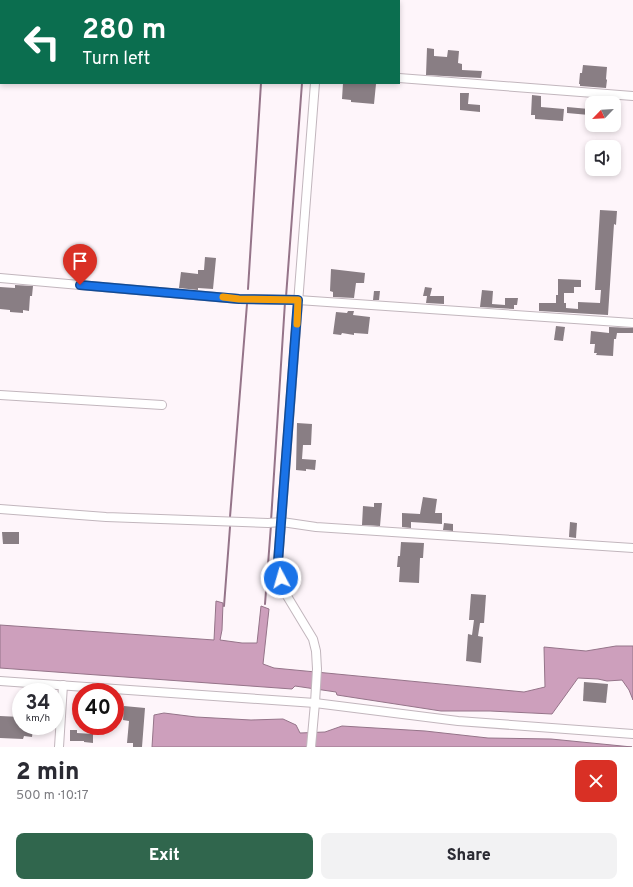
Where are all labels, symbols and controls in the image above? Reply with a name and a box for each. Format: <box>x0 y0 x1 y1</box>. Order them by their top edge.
text: 280 m <box>82 13 166 49</box>
icon: left <box>16 16 68 68</box>
text: Turn left <box>82 48 150 71</box>
north arrow <box>585 96 621 132</box>
map controls <box>585 96 621 176</box>
button: sound <box>585 140 621 176</box>
pin <box>63 244 97 285</box>
icon: arrive <box>69 250 91 272</box>
position arrow <box>260 557 302 599</box>
speed limit sign: 40 <box>72 683 124 735</box>
text: 34 <box>26 691 50 717</box>
text: km/h <box>26 712 50 725</box>
text: 2 min <box>16 758 80 788</box>
button: close <box>575 760 617 802</box>
text: 500 m · 10:17 <box>16 788 89 804</box>
button: Exit <box>16 833 313 879</box>
button: Share <box>321 833 617 879</box>

